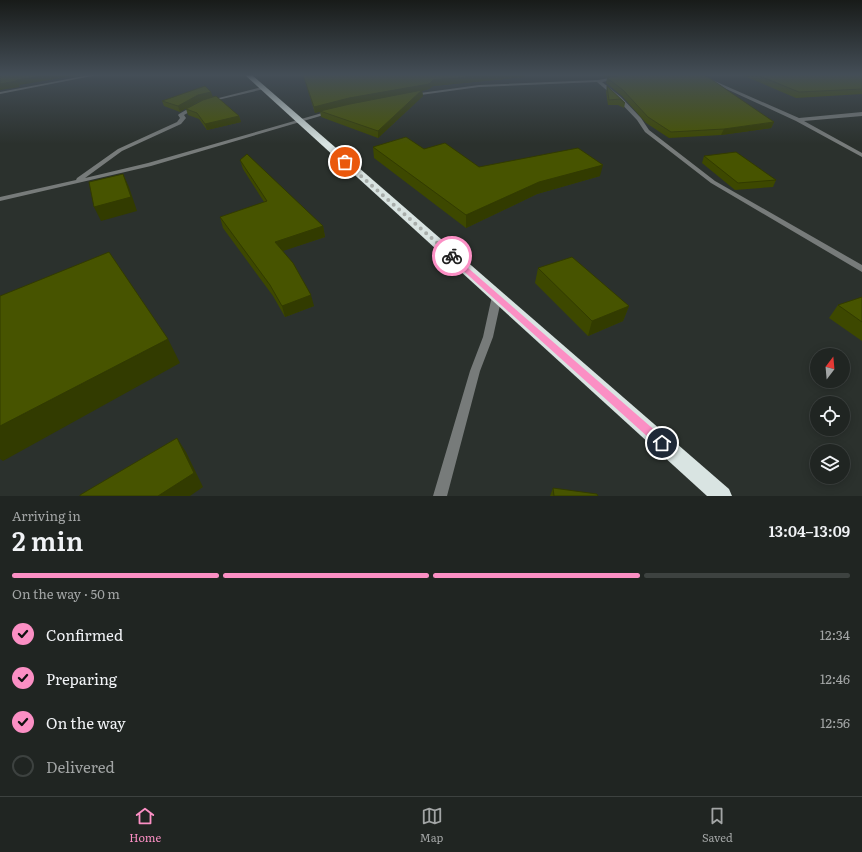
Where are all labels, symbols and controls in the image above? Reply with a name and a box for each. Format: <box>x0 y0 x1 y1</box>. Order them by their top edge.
pin <box>328 145 362 179</box>
icon: bag <box>334 151 356 173</box>
courier <box>432 236 472 276</box>
icon: bike <box>441 245 463 267</box>
north arrow <box>810 348 850 388</box>
map controls <box>810 348 850 484</box>
button: locate <box>810 396 850 436</box>
pin <box>645 426 679 460</box>
icon: home <box>651 432 673 454</box>
button: layers <box>810 444 850 484</box>
text: Arriving in <box>12 506 81 525</box>
text: 13:04–13:09 <box>769 519 850 542</box>
text: 2 min <box>12 520 83 559</box>
text: On the way · 50 m <box>12 584 120 603</box>
icon: check <box>12 623 34 645</box>
text: Confirmed <box>46 623 123 646</box>
text: 12:34 <box>820 625 850 644</box>
icon: check <box>12 667 34 689</box>
text: Preparing <box>46 667 117 690</box>
text: 12:46 <box>820 669 850 688</box>
icon: check <box>12 711 34 733</box>
text: On the way <box>46 711 126 734</box>
text: 12:56 <box>820 713 850 732</box>
text: Delivered <box>46 755 115 778</box>
tab: Home <box>129 805 161 845</box>
tab: Map <box>420 805 443 845</box>
tab: Saved <box>702 805 733 845</box>

